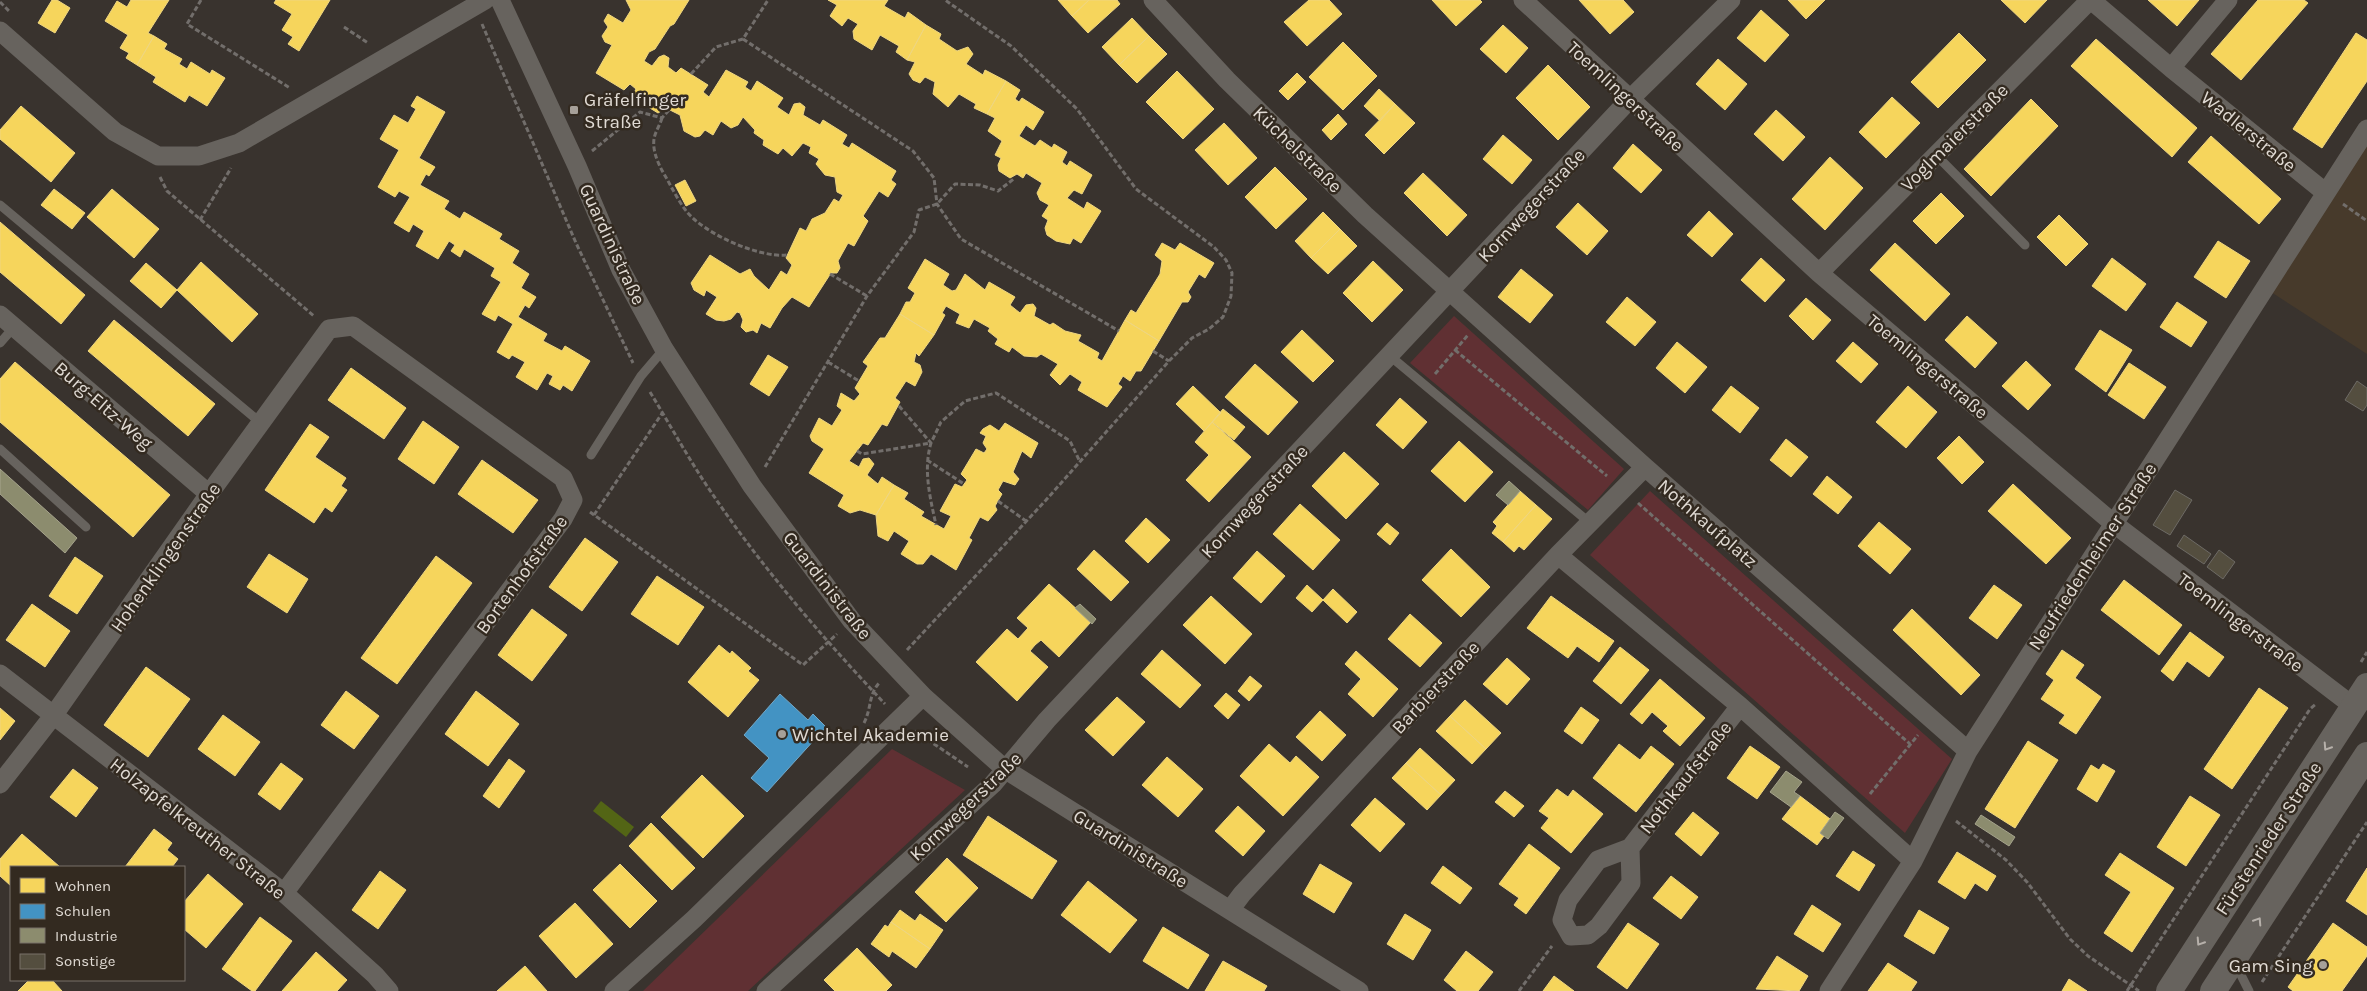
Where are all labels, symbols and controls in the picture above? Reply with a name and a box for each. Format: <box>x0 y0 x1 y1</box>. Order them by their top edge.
street label: Toemlingerstraße <box>1562 37 1688 156</box>
street label: Voglmaierstraße <box>1896 79 2013 196</box>
street label: Wadlerstraße <box>2196 87 2300 177</box>
place label: Gräfelfinger Straße <box>584 89 686 133</box>
street label: Küchelstraße <box>1248 102 1346 198</box>
marker: Gräfelfinger Straße <box>568 104 580 116</box>
street label: Kornwegerstraße <box>1474 144 1590 267</box>
street label: Guardinistraße <box>574 180 650 308</box>
street label: Toemlingerstraße <box>1862 310 1992 424</box>
street label: Burg-Eltz-Weg <box>50 357 157 455</box>
street label: Kornwegerstraße <box>1197 440 1313 563</box>
street label: Neufriedenheimer Straße <box>2024 459 2162 654</box>
street label: Nothkaufplatz <box>1653 475 1761 573</box>
street label: Hohenklingenstraße <box>106 479 226 636</box>
street label: Bortenhofstraße <box>471 511 572 638</box>
street label: Guardinistraße <box>778 527 876 644</box>
street label: Toemlingerstraße <box>2173 568 2308 677</box>
street label: Barbierstraße <box>1387 637 1484 739</box>
street label: Nothkaufstraße <box>1635 717 1737 838</box>
place label: Wichtel Akademie <box>792 724 949 746</box>
marker: Wichtel Akademie <box>776 728 788 740</box>
one-way arrow <box>2324 742 2333 751</box>
street label: Kornwegerstraße <box>905 748 1026 866</box>
street label: Holzapfelkreuther Straße <box>105 753 289 904</box>
street label: Fürstenrieder Straße <box>2211 758 2327 919</box>
street label: Guardinistraße <box>1069 805 1192 893</box>
legend <box>10 866 185 981</box>
text: Wohnen <box>55 877 111 895</box>
text: Schulen <box>55 902 111 920</box>
one-way arrow <box>2252 917 2262 926</box>
text: Industrie <box>55 927 117 945</box>
one-way arrow <box>2197 937 2207 946</box>
text: Sonstige <box>55 952 115 970</box>
place label: Gam Sing <box>2229 955 2313 977</box>
marker: Gam Sing <box>2317 959 2329 971</box>

